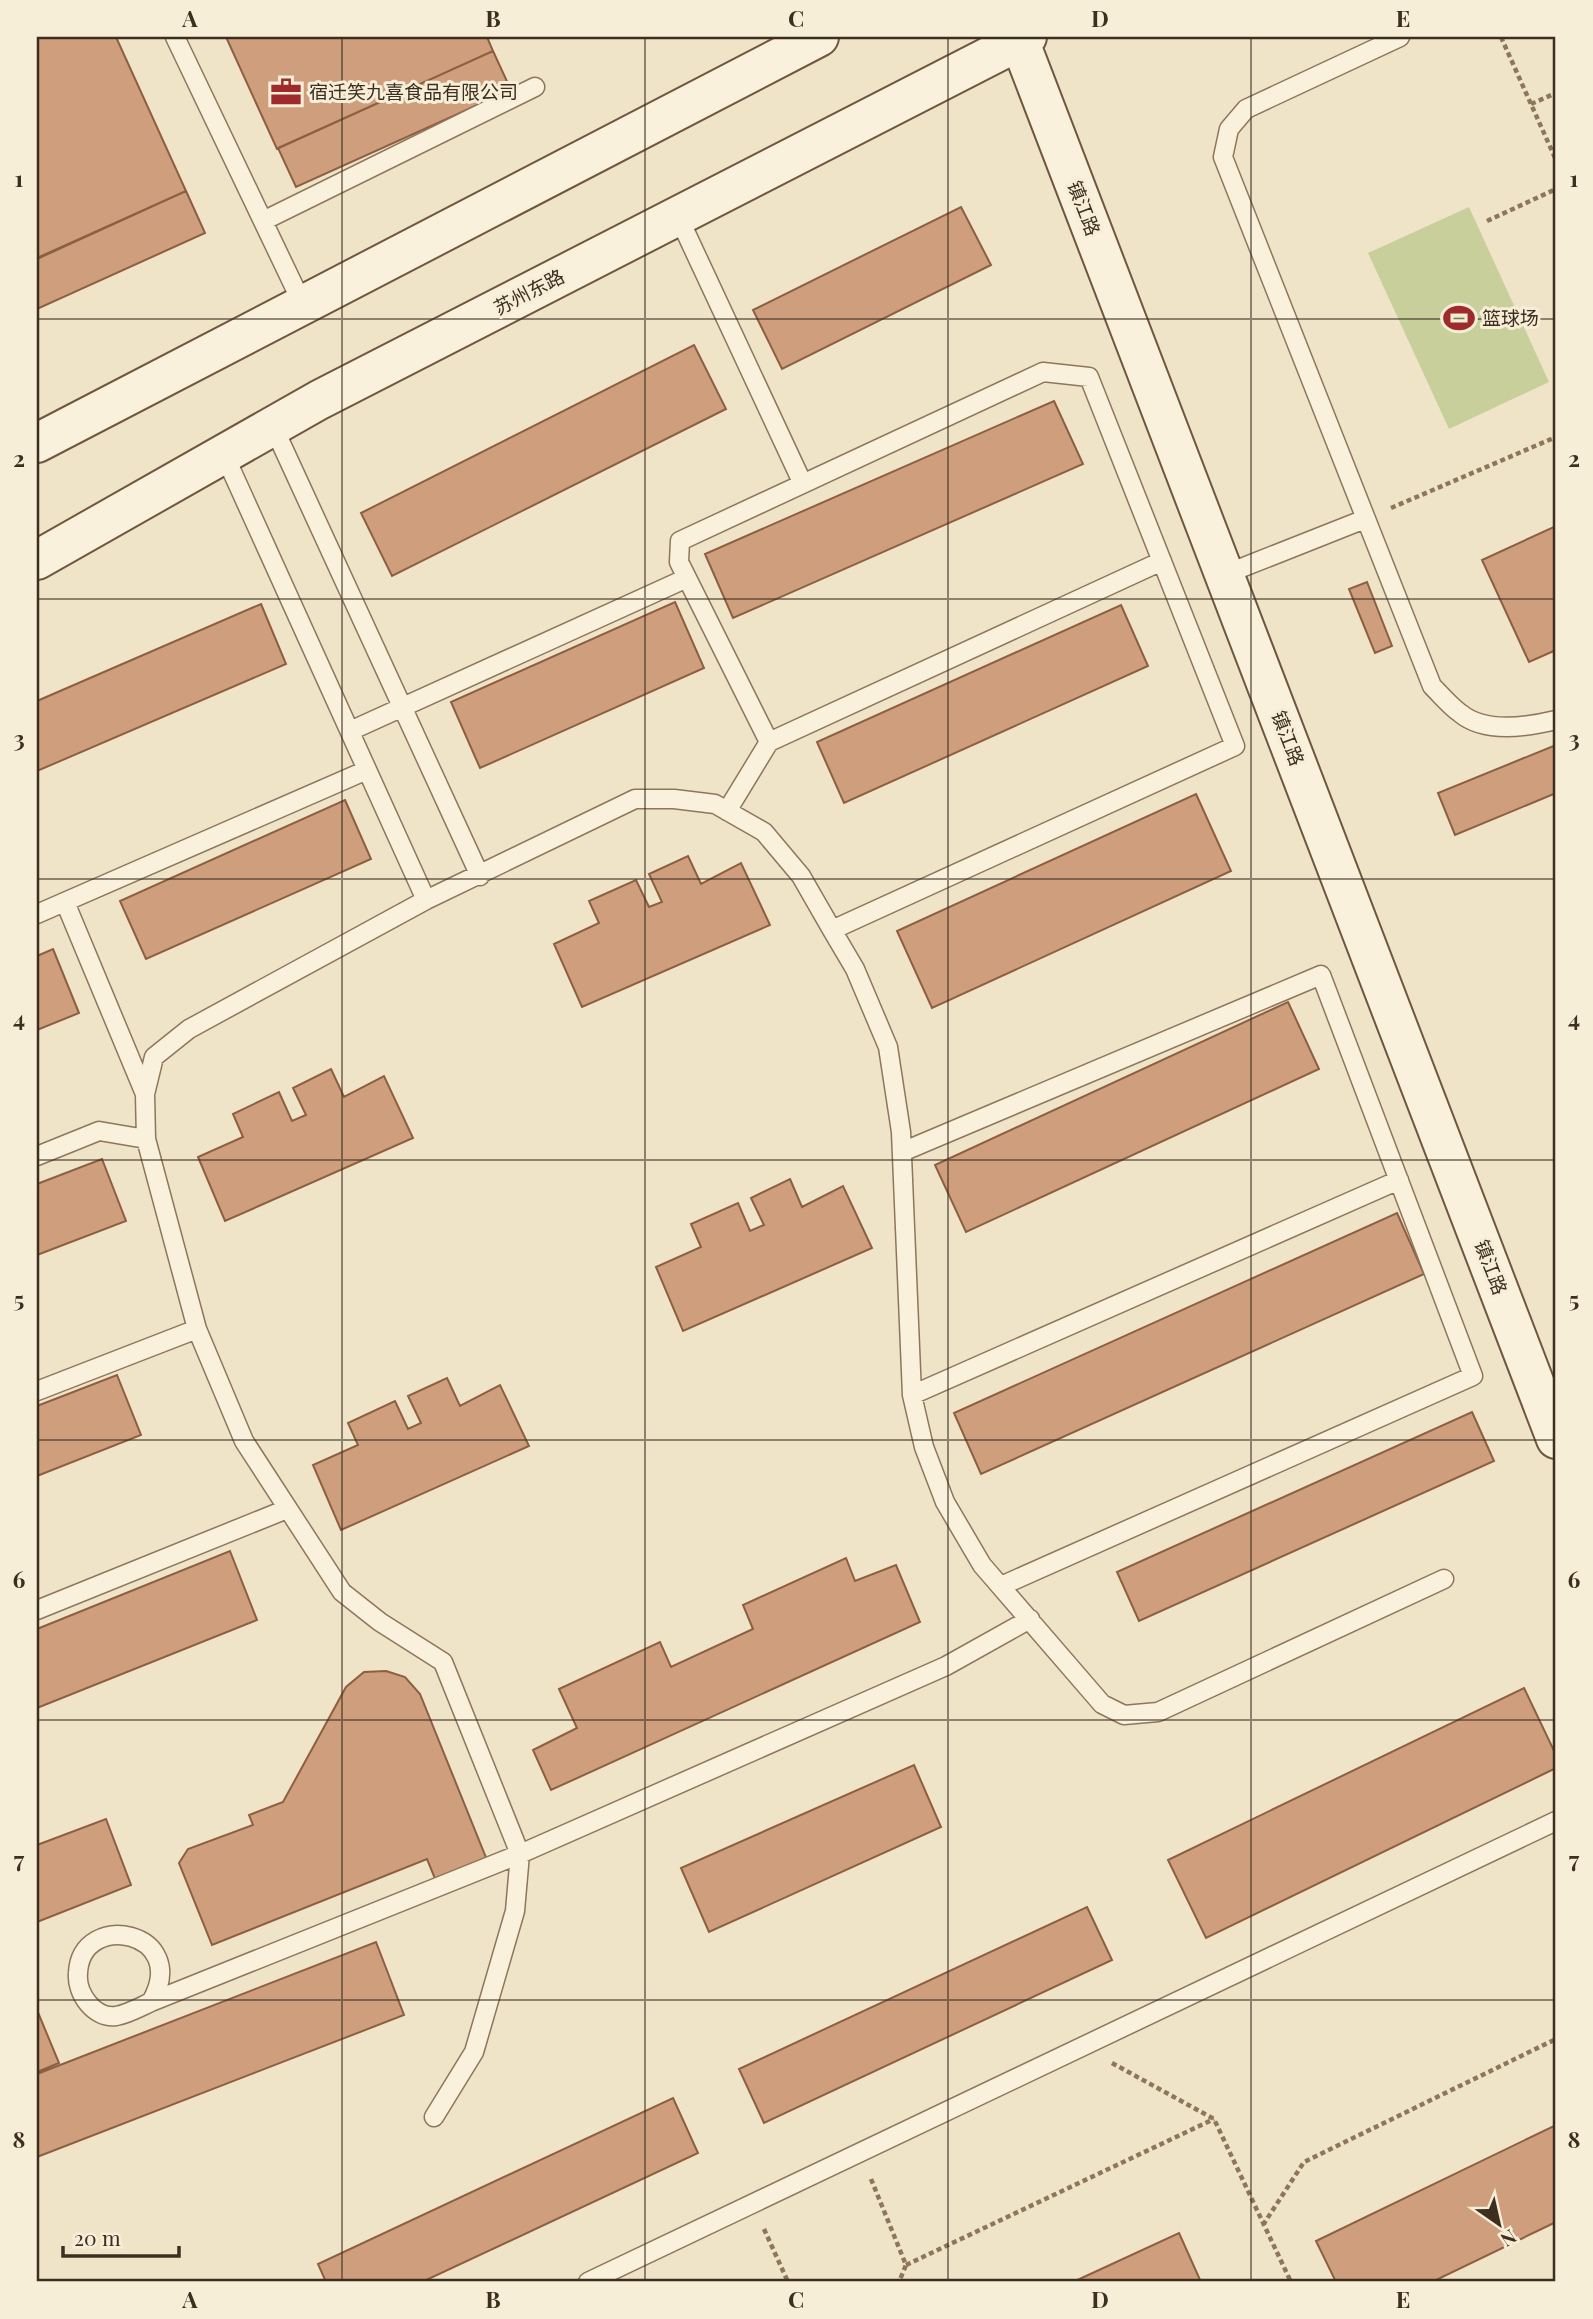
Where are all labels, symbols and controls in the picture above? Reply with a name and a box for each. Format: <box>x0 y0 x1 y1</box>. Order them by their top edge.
text: A <box>181 2 198 33</box>
text: B <box>485 2 501 33</box>
text: C <box>788 2 804 33</box>
text: D <box>1091 2 1109 33</box>
text: E <box>1396 2 1410 33</box>
office icon: 宿迁笑九喜食品有限公司 <box>269 75 303 109</box>
place label: 宿迁笑九喜食品有限公司 <box>309 78 518 104</box>
text: 1 <box>15 162 24 193</box>
text: 1 <box>1570 162 1579 193</box>
street label: 镇江路 <box>1063 176 1107 239</box>
street label: 苏州东路 <box>489 262 568 320</box>
sports icon: 篮球场 <box>1442 301 1476 335</box>
place label: 篮球场 <box>1482 304 1539 330</box>
text: 2 <box>13 442 25 473</box>
text: 2 <box>1568 442 1580 473</box>
street label: 镇江路 <box>1267 706 1311 769</box>
text: 3 <box>13 722 25 753</box>
text: 3 <box>1568 722 1580 753</box>
text: 4 <box>13 1002 25 1033</box>
text: 4 <box>1568 1002 1580 1033</box>
street label: 镇江路 <box>1470 1235 1514 1298</box>
text: 5 <box>14 1283 24 1314</box>
text: 5 <box>1569 1283 1579 1314</box>
text: 6 <box>13 1563 26 1594</box>
text: 6 <box>1568 1563 1581 1594</box>
text: 7 <box>14 1843 25 1874</box>
text: 7 <box>1569 1843 1580 1874</box>
text: 8 <box>13 2123 25 2154</box>
text: 8 <box>1568 2123 1580 2154</box>
north arrow <box>1464 2190 1534 2260</box>
scale bar <box>63 2214 178 2258</box>
text: 20 m <box>74 2223 121 2251</box>
text: N <box>1496 2224 1522 2254</box>
text: A <box>181 2283 198 2314</box>
text: B <box>485 2283 501 2314</box>
text: C <box>788 2283 804 2314</box>
text: D <box>1091 2283 1109 2314</box>
text: E <box>1396 2283 1410 2314</box>

